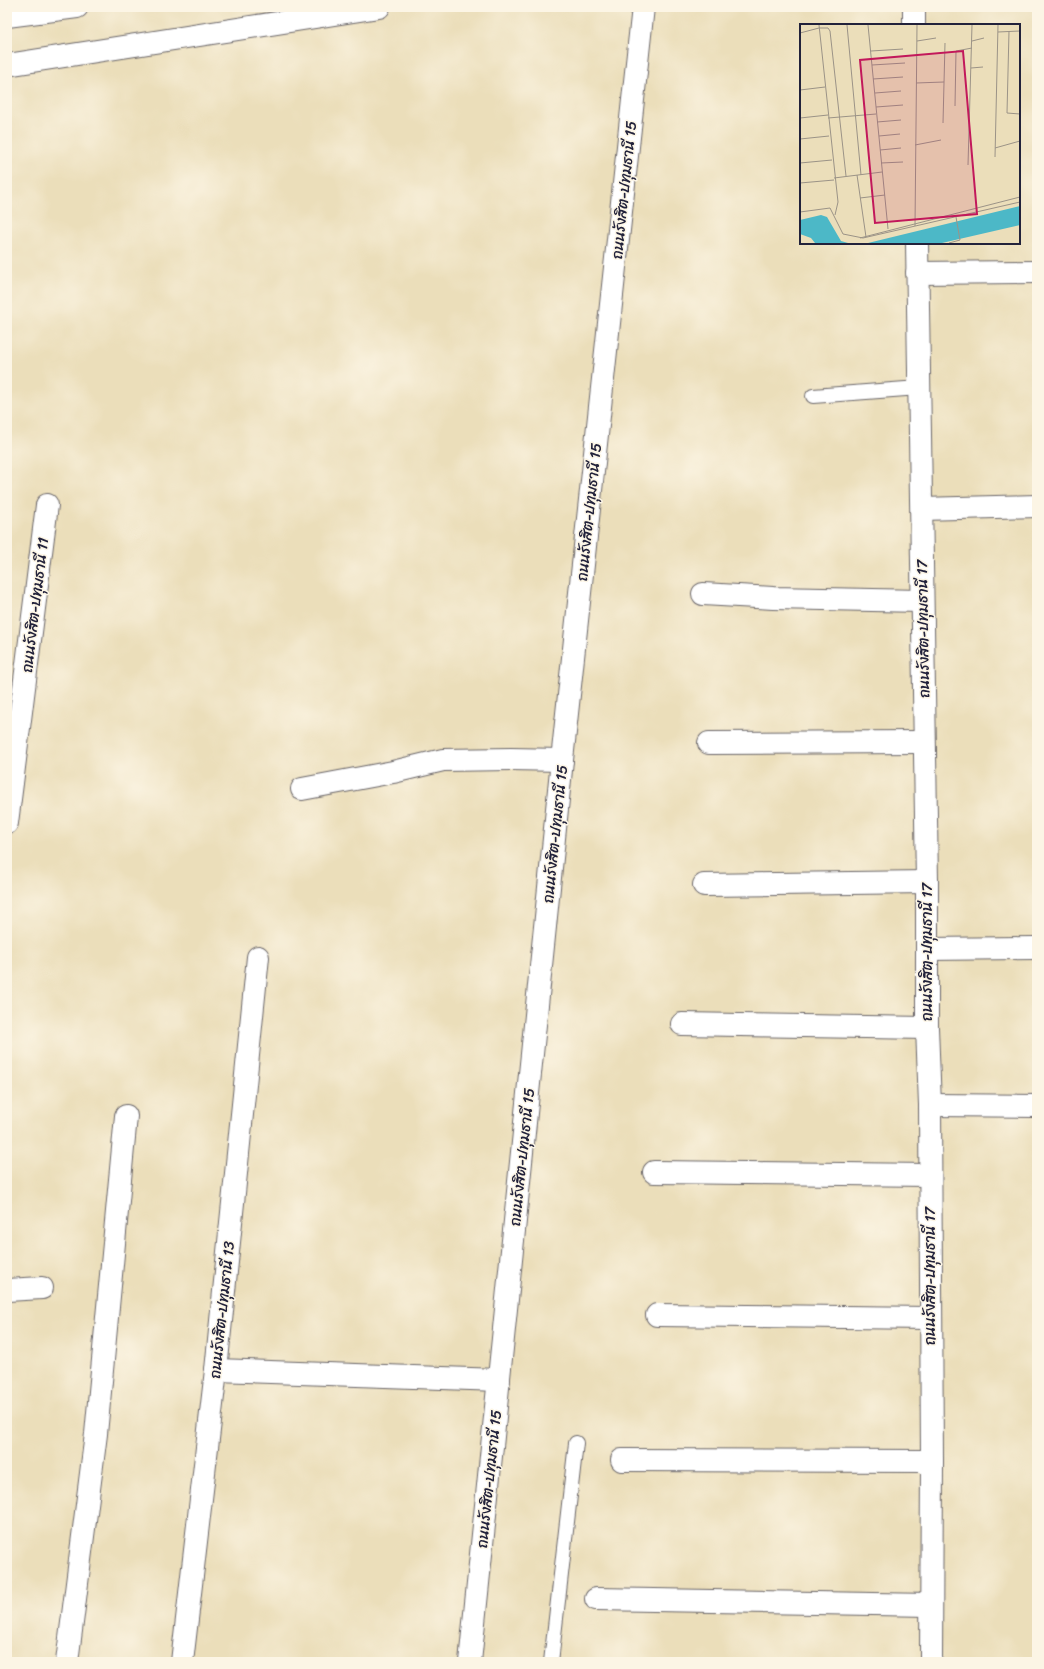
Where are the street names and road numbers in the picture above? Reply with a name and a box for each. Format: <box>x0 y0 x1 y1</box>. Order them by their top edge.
street label: ถนนรังสิต-ปทุมธานี 15 <box>604 120 644 260</box>
street label: ถนนรังสิต-ปทุมธานี 15 <box>569 442 609 582</box>
street label: ถนนรังสิต-ปทุมธานี 11 <box>14 536 56 674</box>
street label: ถนนรังสิต-ปทุมธานี 17 <box>909 558 937 698</box>
street label: ถนนรังสิต-ปทุมธานี 15 <box>535 764 575 904</box>
street label: ถนนรังสิต-ปทุมธานี 17 <box>914 881 940 1021</box>
street label: ถนนรังสิต-ปทุมธานี 15 <box>502 1087 542 1227</box>
street label: ถนนรังสิต-ปทุมธานี 17 <box>917 1205 943 1345</box>
street label: ถนนรังสิต-ปทุมธานี 13 <box>202 1240 242 1380</box>
street label: ถนนรังสิต-ปทุมธานี 15 <box>469 1409 509 1549</box>

